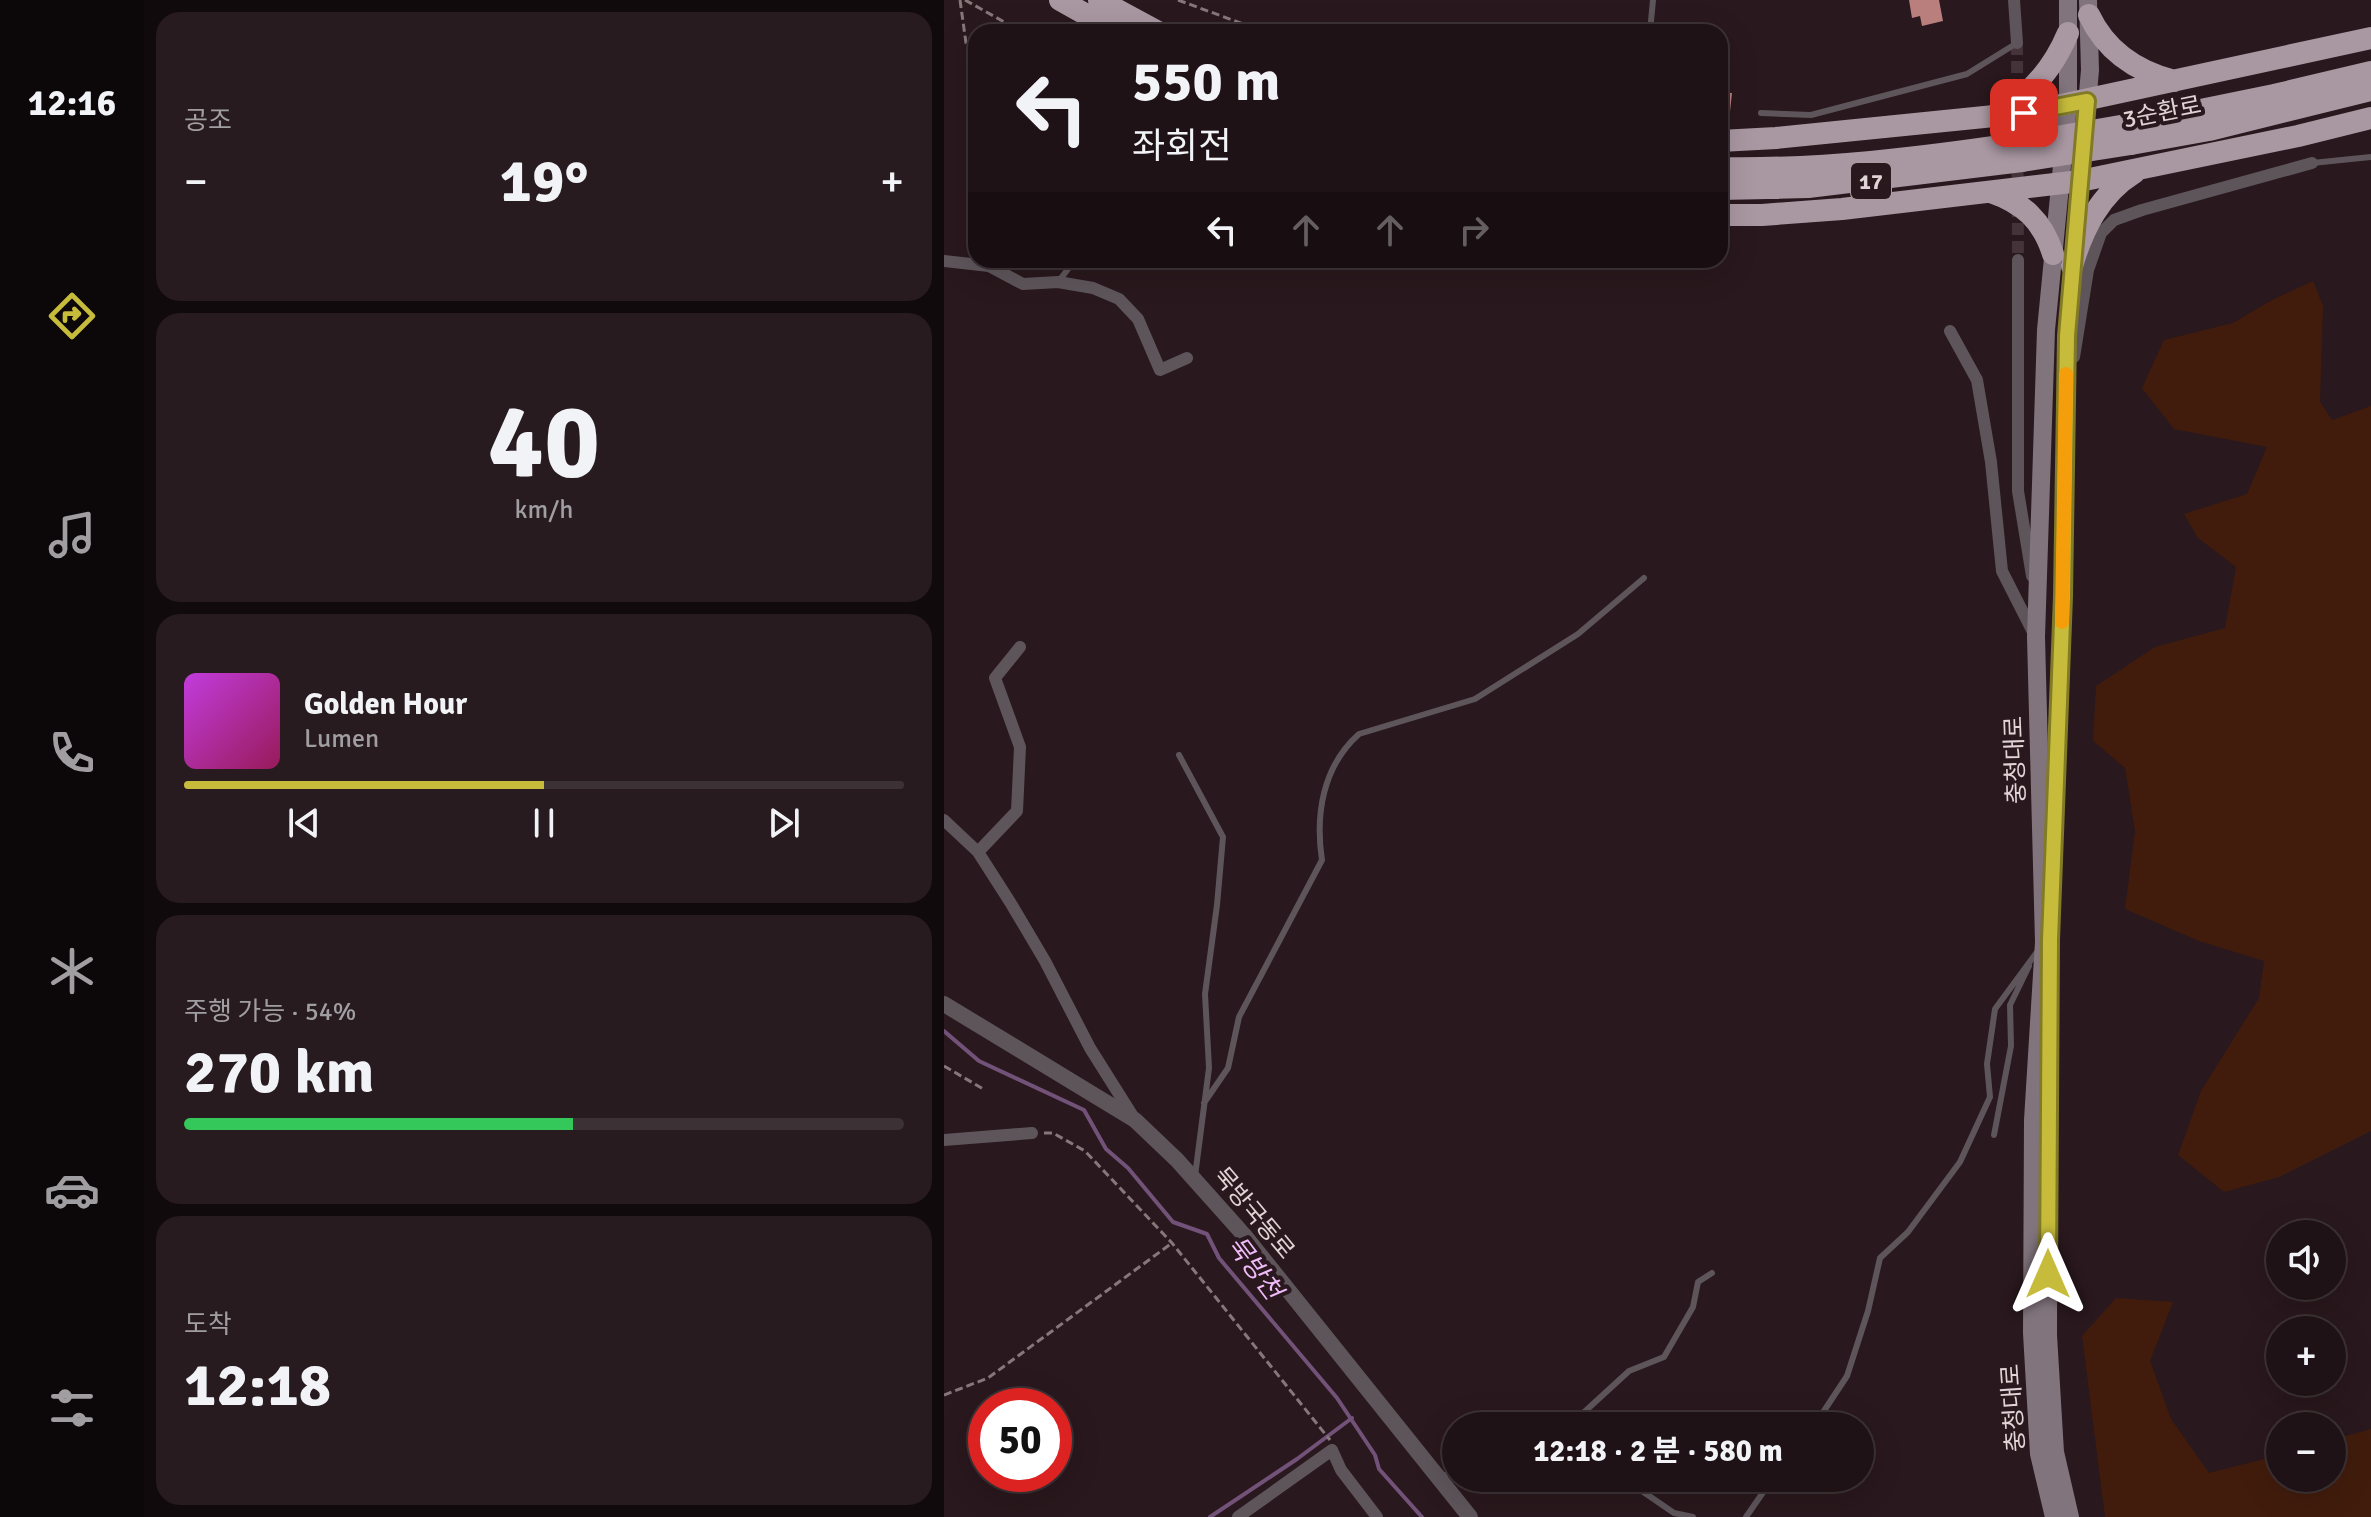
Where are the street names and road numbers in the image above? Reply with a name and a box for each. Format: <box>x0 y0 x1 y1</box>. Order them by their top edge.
street label: 3순환로 <box>2120 90 2204 134</box>
road number: 17 <box>1851 163 1891 199</box>
street label: 충청대로 <box>1998 715 2032 805</box>
street label: 묵방국동로 <box>1207 1161 1301 1265</box>
street label: 충청대로 <box>1995 1363 2031 1453</box>

